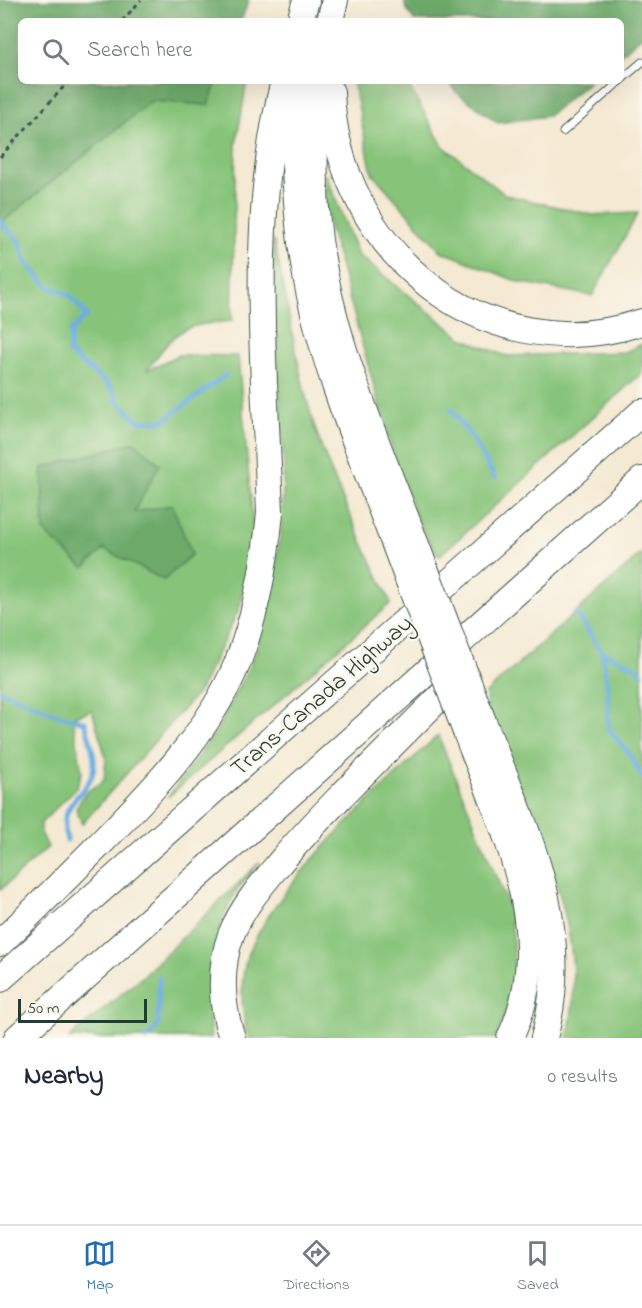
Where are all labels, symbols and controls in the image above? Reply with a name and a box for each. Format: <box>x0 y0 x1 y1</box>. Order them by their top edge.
search box <box>18 18 624 84</box>
icon: search <box>39 35 72 68</box>
text: Search here <box>87 35 192 67</box>
street label: Trans-Canada Highway <box>224 608 422 787</box>
scale bar <box>18 996 147 1024</box>
text: 50 m <box>27 997 59 1021</box>
text: Nearby <box>24 1058 103 1096</box>
text: 0 results <box>547 1063 618 1092</box>
tab: Map <box>83 1237 116 1297</box>
tab: Directions <box>283 1237 350 1297</box>
tab: Saved <box>517 1237 559 1297</box>

